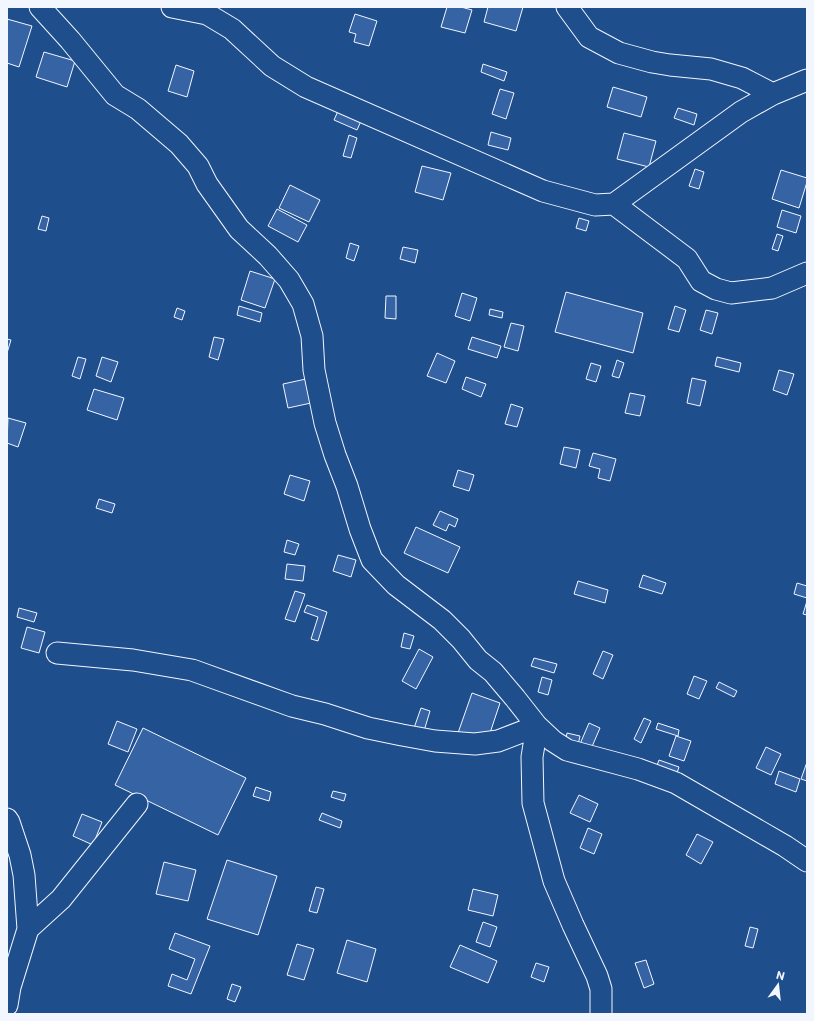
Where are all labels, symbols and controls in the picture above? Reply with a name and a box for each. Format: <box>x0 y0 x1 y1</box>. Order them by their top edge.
north arrow <box>758 965 798 1005</box>
text: N <box>775 968 786 982</box>

